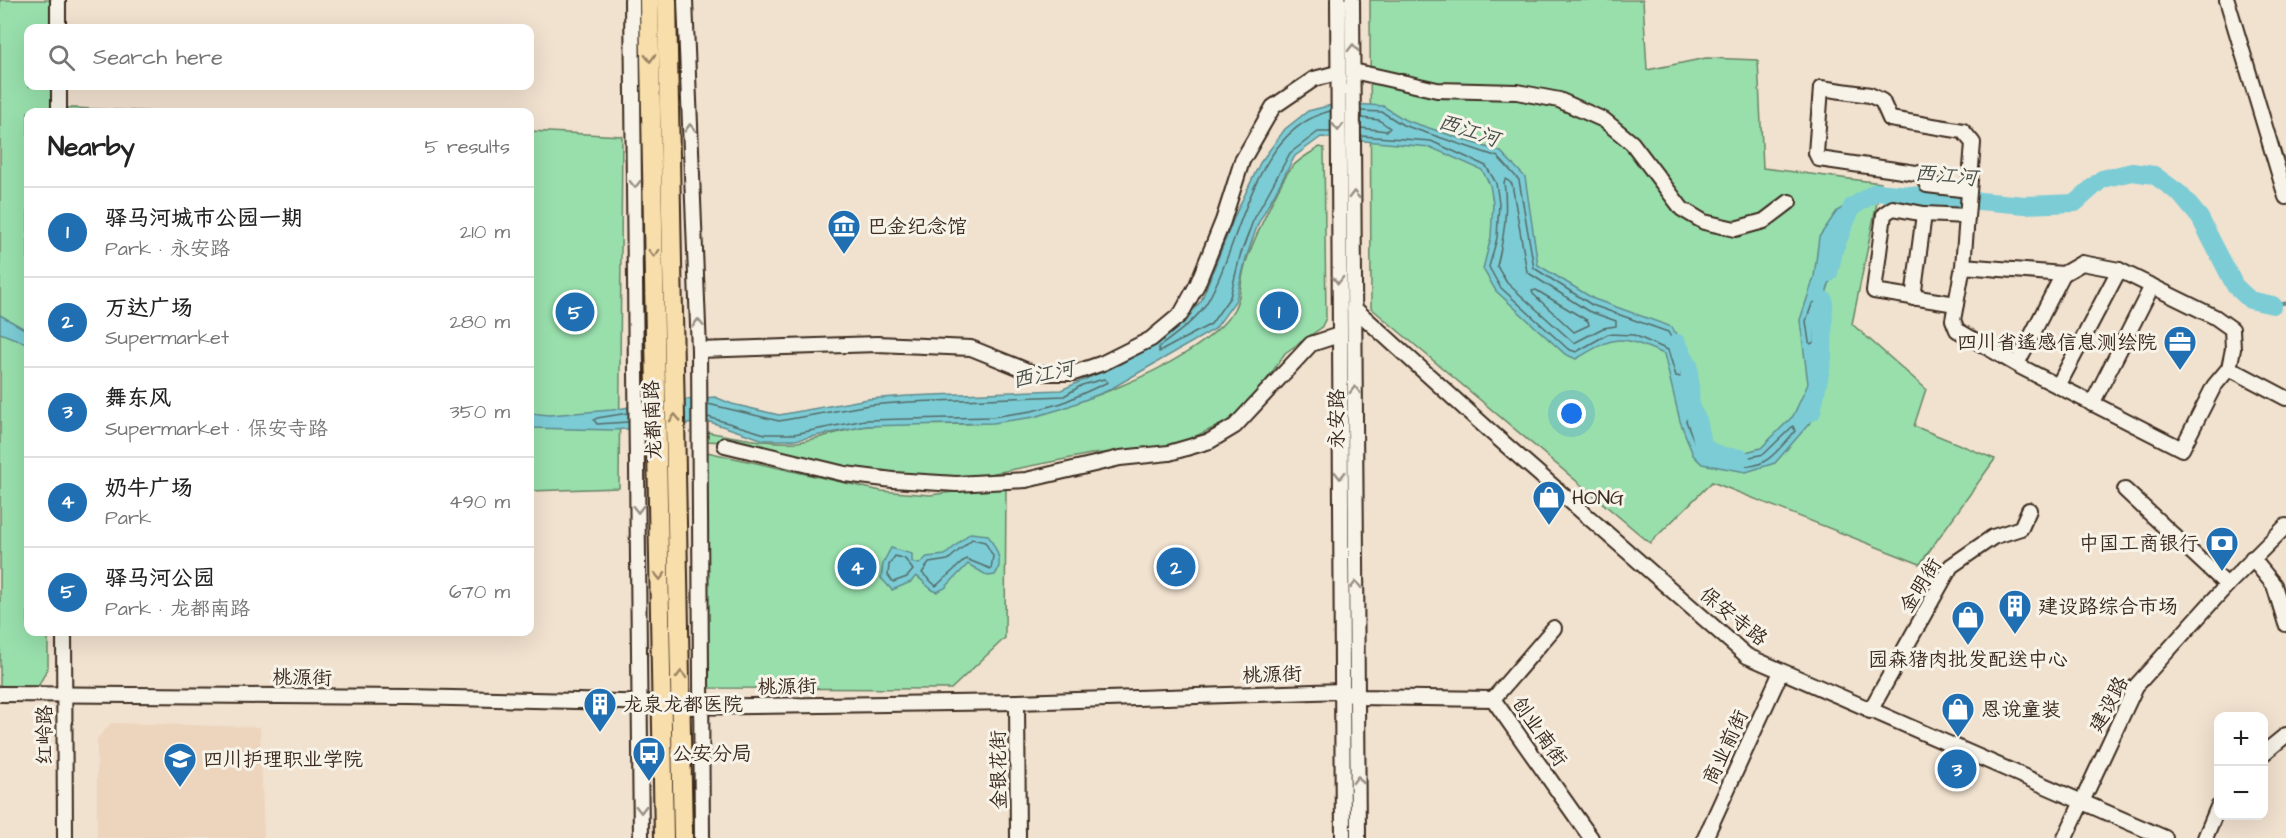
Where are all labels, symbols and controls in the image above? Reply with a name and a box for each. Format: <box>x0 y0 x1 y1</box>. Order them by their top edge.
search box <box>24 24 534 90</box>
icon: search <box>45 41 78 74</box>
text: Search here <box>93 42 223 73</box>
one-way arrow <box>1347 43 1359 52</box>
one-way arrow <box>644 54 657 63</box>
water label: 西江河 <box>1434 107 1506 155</box>
one-way arrow <box>1332 122 1345 131</box>
one-way arrow <box>684 124 697 133</box>
text: Nearby <box>48 129 135 165</box>
text: 5 results <box>425 133 510 161</box>
water label: 西江河 <box>1913 158 1982 193</box>
one-way arrow <box>628 180 641 189</box>
one-way arrow <box>1348 190 1361 199</box>
text: 驿马河城市公园一期 <box>105 203 303 234</box>
museum icon: 巴金纪念馆 <box>826 208 862 255</box>
place label: 巴金纪念馆 <box>867 213 967 241</box>
text: 1 <box>66 218 69 246</box>
text: 210 m <box>460 218 510 246</box>
text: Park · 永安路 <box>105 235 230 263</box>
one-way arrow <box>648 249 660 258</box>
one-way arrow <box>1332 276 1345 285</box>
pin: 1 <box>1260 288 1298 334</box>
pin: 5 <box>556 290 594 334</box>
text: 万达广场 <box>105 293 193 324</box>
text: 2 <box>62 308 73 336</box>
text: 280 m <box>449 308 510 336</box>
one-way arrow <box>692 319 704 328</box>
text: Supermarket <box>105 324 229 352</box>
office icon: 四川省遥感信息测绘院 <box>2162 324 2198 371</box>
place label: 四川省遥感信息测绘院 <box>1957 329 2157 357</box>
water label: 西江河 <box>1009 353 1080 395</box>
street label: 龙都南路 <box>638 379 668 460</box>
text: 舞东风 <box>105 383 171 414</box>
one-way arrow <box>1349 385 1361 394</box>
street label: 永安路 <box>1323 388 1351 449</box>
text: 3 <box>62 398 73 426</box>
text: 350 m <box>449 398 510 426</box>
your location <box>1557 399 1586 428</box>
one-way arrow <box>669 413 681 422</box>
text: Supermarket · 保安寺路 <box>105 415 328 443</box>
one-way arrow <box>1334 471 1346 480</box>
text: 奶牛广场 <box>105 473 193 504</box>
shop icon: HONG <box>1531 479 1567 526</box>
place label: HONG <box>1572 484 1624 512</box>
text: 4 <box>61 488 74 516</box>
text: 490 m <box>449 488 510 516</box>
text: Park <box>105 504 151 532</box>
one-way arrow <box>632 505 644 514</box>
bank icon: 中国工商银行 <box>2204 525 2240 572</box>
place label: 中国工商银行 <box>2079 530 2199 558</box>
pin: 4 <box>838 544 876 590</box>
pin: 2 <box>1156 544 1196 590</box>
street label: 金明街 <box>1893 553 1949 618</box>
text: 驿马河公园 <box>105 563 215 594</box>
one-way arrow <box>654 571 667 580</box>
text: 5 <box>60 578 75 606</box>
text: 670 m <box>449 578 510 606</box>
one-way arrow <box>1350 580 1362 589</box>
street label: 保安寺路 <box>1693 581 1774 653</box>
building icon: 建设路综合市场 <box>1997 588 2033 635</box>
place label: 建设路综合市场 <box>2038 593 2178 621</box>
text: Park · 龙都南路 <box>105 595 250 623</box>
shop icon: 园森猪肉批发配送中心 <box>1950 599 1986 646</box>
place label: 园森猪肉批发配送中心 <box>1868 646 2068 674</box>
street label: 桃源街 <box>1242 660 1303 690</box>
street label: 桃源街 <box>272 663 332 693</box>
one-way arrow <box>675 670 687 679</box>
street label: 建设路 <box>2082 671 2136 738</box>
street label: 桃源街 <box>757 672 817 702</box>
building icon: 龙泉龙都医院 <box>582 686 618 733</box>
place label: 龙泉龙都医院 <box>623 691 743 719</box>
street label: 创业南街 <box>1505 691 1574 772</box>
shop icon: 恩说童装 <box>1940 691 1976 738</box>
place label: 恩说童装 <box>1981 696 2061 724</box>
street label: 红岭路 <box>31 704 59 765</box>
street label: 商业前街 <box>1696 705 1755 790</box>
map controls <box>2214 712 2268 820</box>
button: + <box>2214 712 2268 766</box>
street label: 金银花街 <box>984 730 1014 810</box>
bus stop icon: 公安分局 <box>631 735 667 782</box>
place label: 公安分局 <box>672 740 752 768</box>
school or university icon: 四川护理职业学院 <box>162 741 198 788</box>
place label: 四川护理职业学院 <box>203 746 363 774</box>
pin: 3 <box>1938 746 1976 792</box>
button: − <box>2214 766 2268 820</box>
one-way arrow <box>1352 775 1364 784</box>
one-way arrow <box>635 805 647 814</box>

